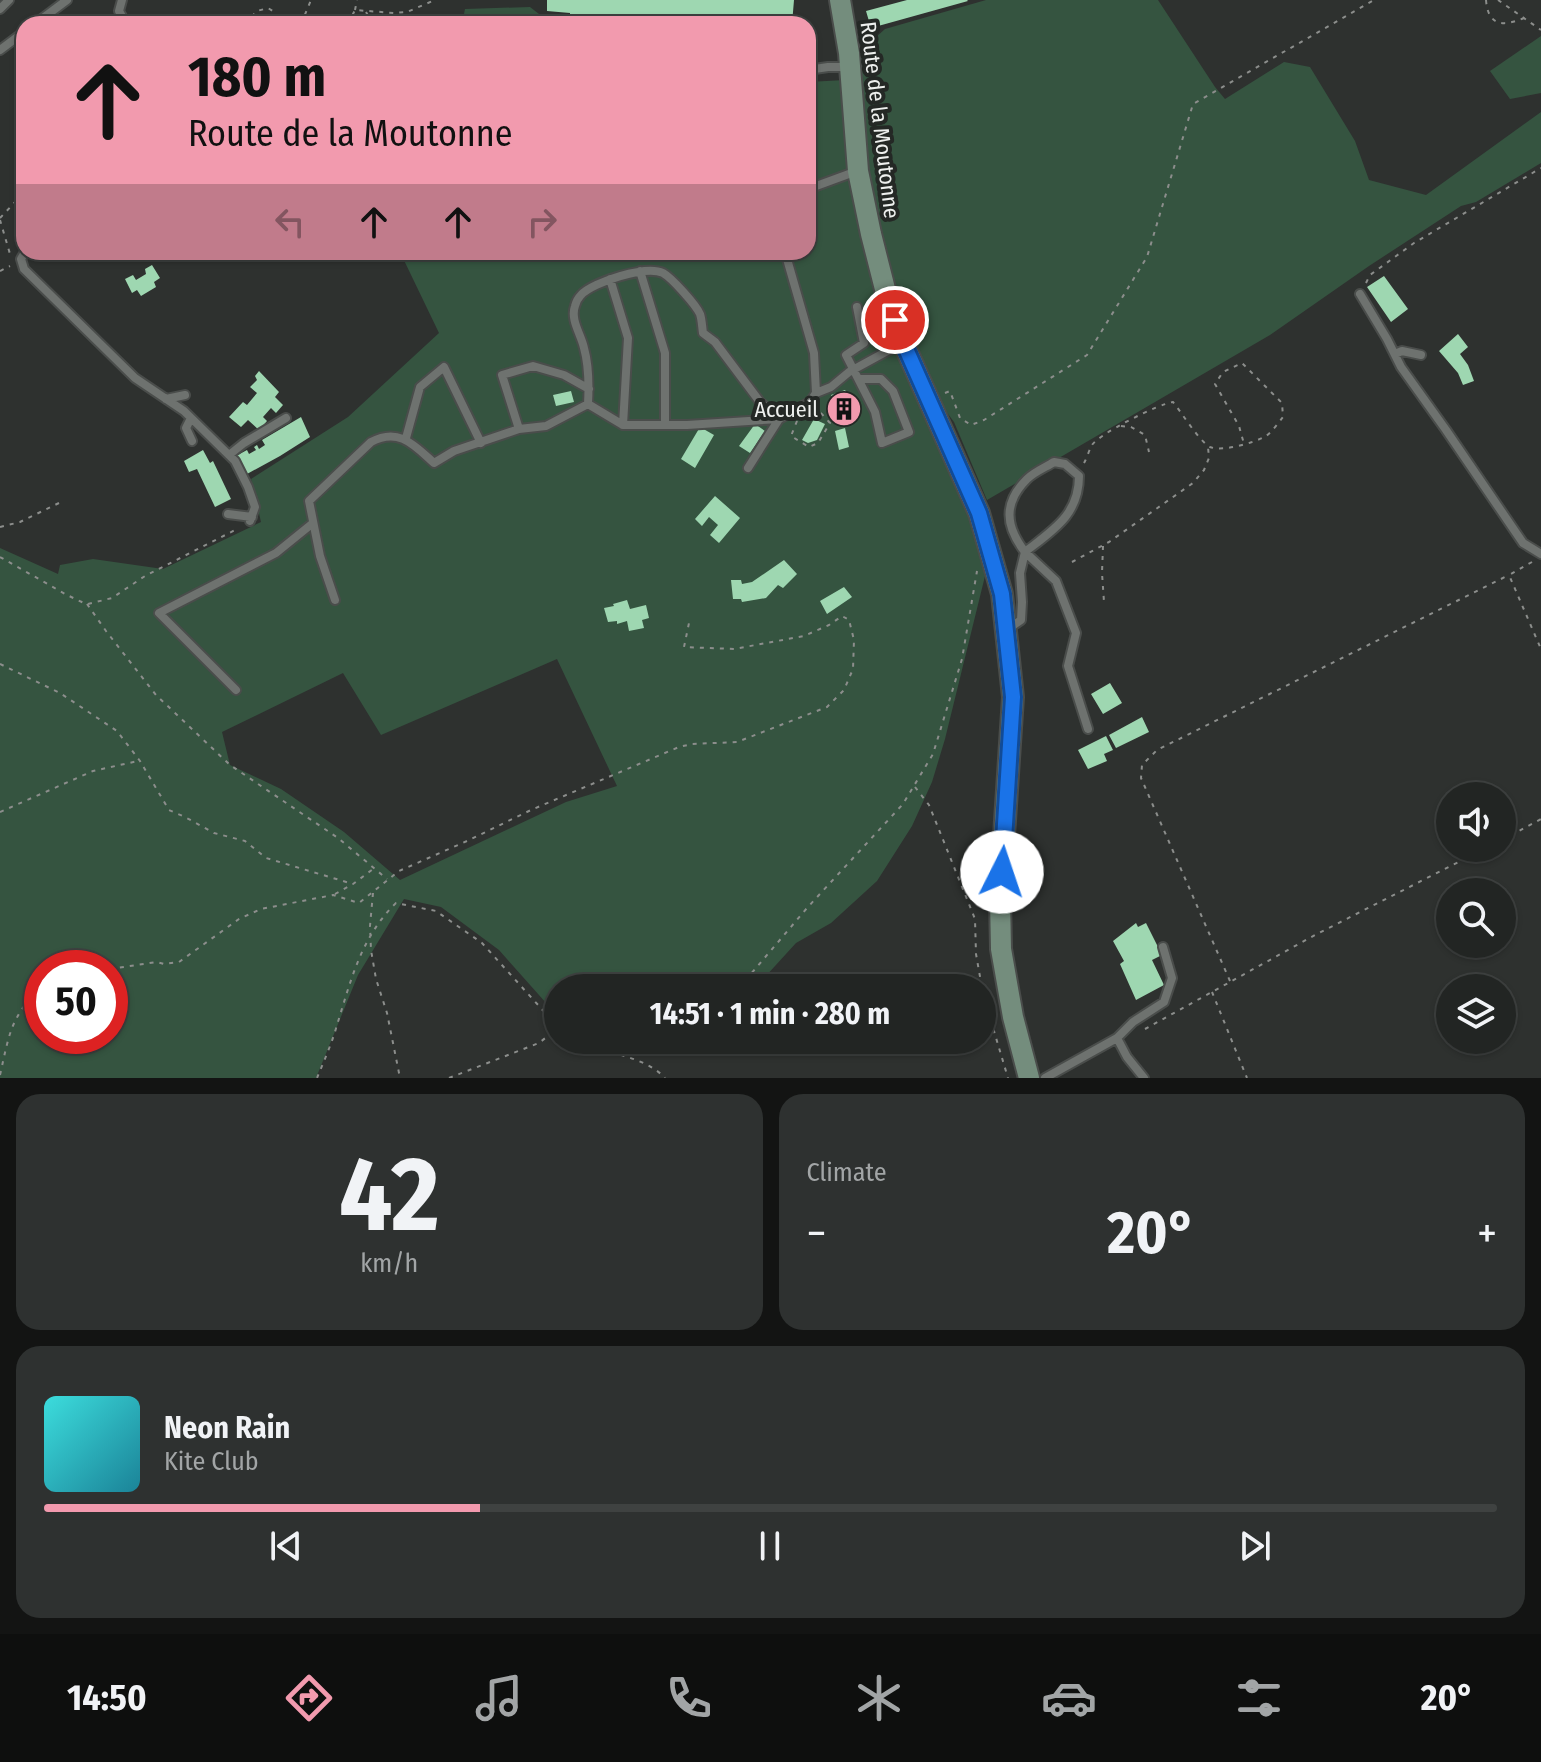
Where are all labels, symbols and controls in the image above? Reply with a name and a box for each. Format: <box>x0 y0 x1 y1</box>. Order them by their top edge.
street label: Route de la Moutonne <box>855 20 905 220</box>
text: 180 m <box>188 44 326 111</box>
icon: ahead <box>56 48 160 152</box>
text: Route de la Moutonne <box>188 112 513 156</box>
icon: left <box>268 200 312 244</box>
icon: ahead <box>352 200 396 244</box>
icon: ahead <box>436 200 480 244</box>
icon: right <box>520 200 564 244</box>
pin <box>861 286 929 354</box>
icon: arrive <box>873 298 917 342</box>
building icon: Accueil <box>825 390 863 428</box>
place label: Accueil <box>754 396 818 423</box>
map controls <box>1436 782 1516 1054</box>
button: sound <box>1436 782 1516 862</box>
position arrow <box>960 830 1044 914</box>
button: search <box>1436 878 1516 958</box>
speed limit sign: 50 <box>24 950 128 1054</box>
button: layers <box>1436 974 1516 1054</box>
text: 14:51 · 1 min · 280 m <box>650 996 890 1032</box>
text: 42 <box>339 1133 439 1258</box>
text: Climate <box>807 1157 887 1188</box>
text: 20° <box>1107 1197 1196 1269</box>
text: − <box>807 1207 826 1260</box>
text: + <box>1477 1207 1497 1260</box>
text: km/h <box>360 1248 418 1279</box>
text: Neon Rain <box>164 1410 290 1446</box>
text: Kite Club <box>164 1446 259 1477</box>
icon: previous <box>264 1524 308 1568</box>
icon: pause <box>748 1524 792 1568</box>
icon: next <box>1233 1524 1277 1568</box>
icon: directions <box>281 1670 337 1726</box>
icon: music <box>471 1670 527 1726</box>
icon: phone <box>661 1670 717 1726</box>
icon: climate <box>851 1670 907 1726</box>
icon: car <box>1041 1670 1097 1726</box>
icon: filters <box>1231 1670 1287 1726</box>
text: 14:50 <box>67 1676 147 1720</box>
text: 20° <box>1421 1676 1474 1720</box>

